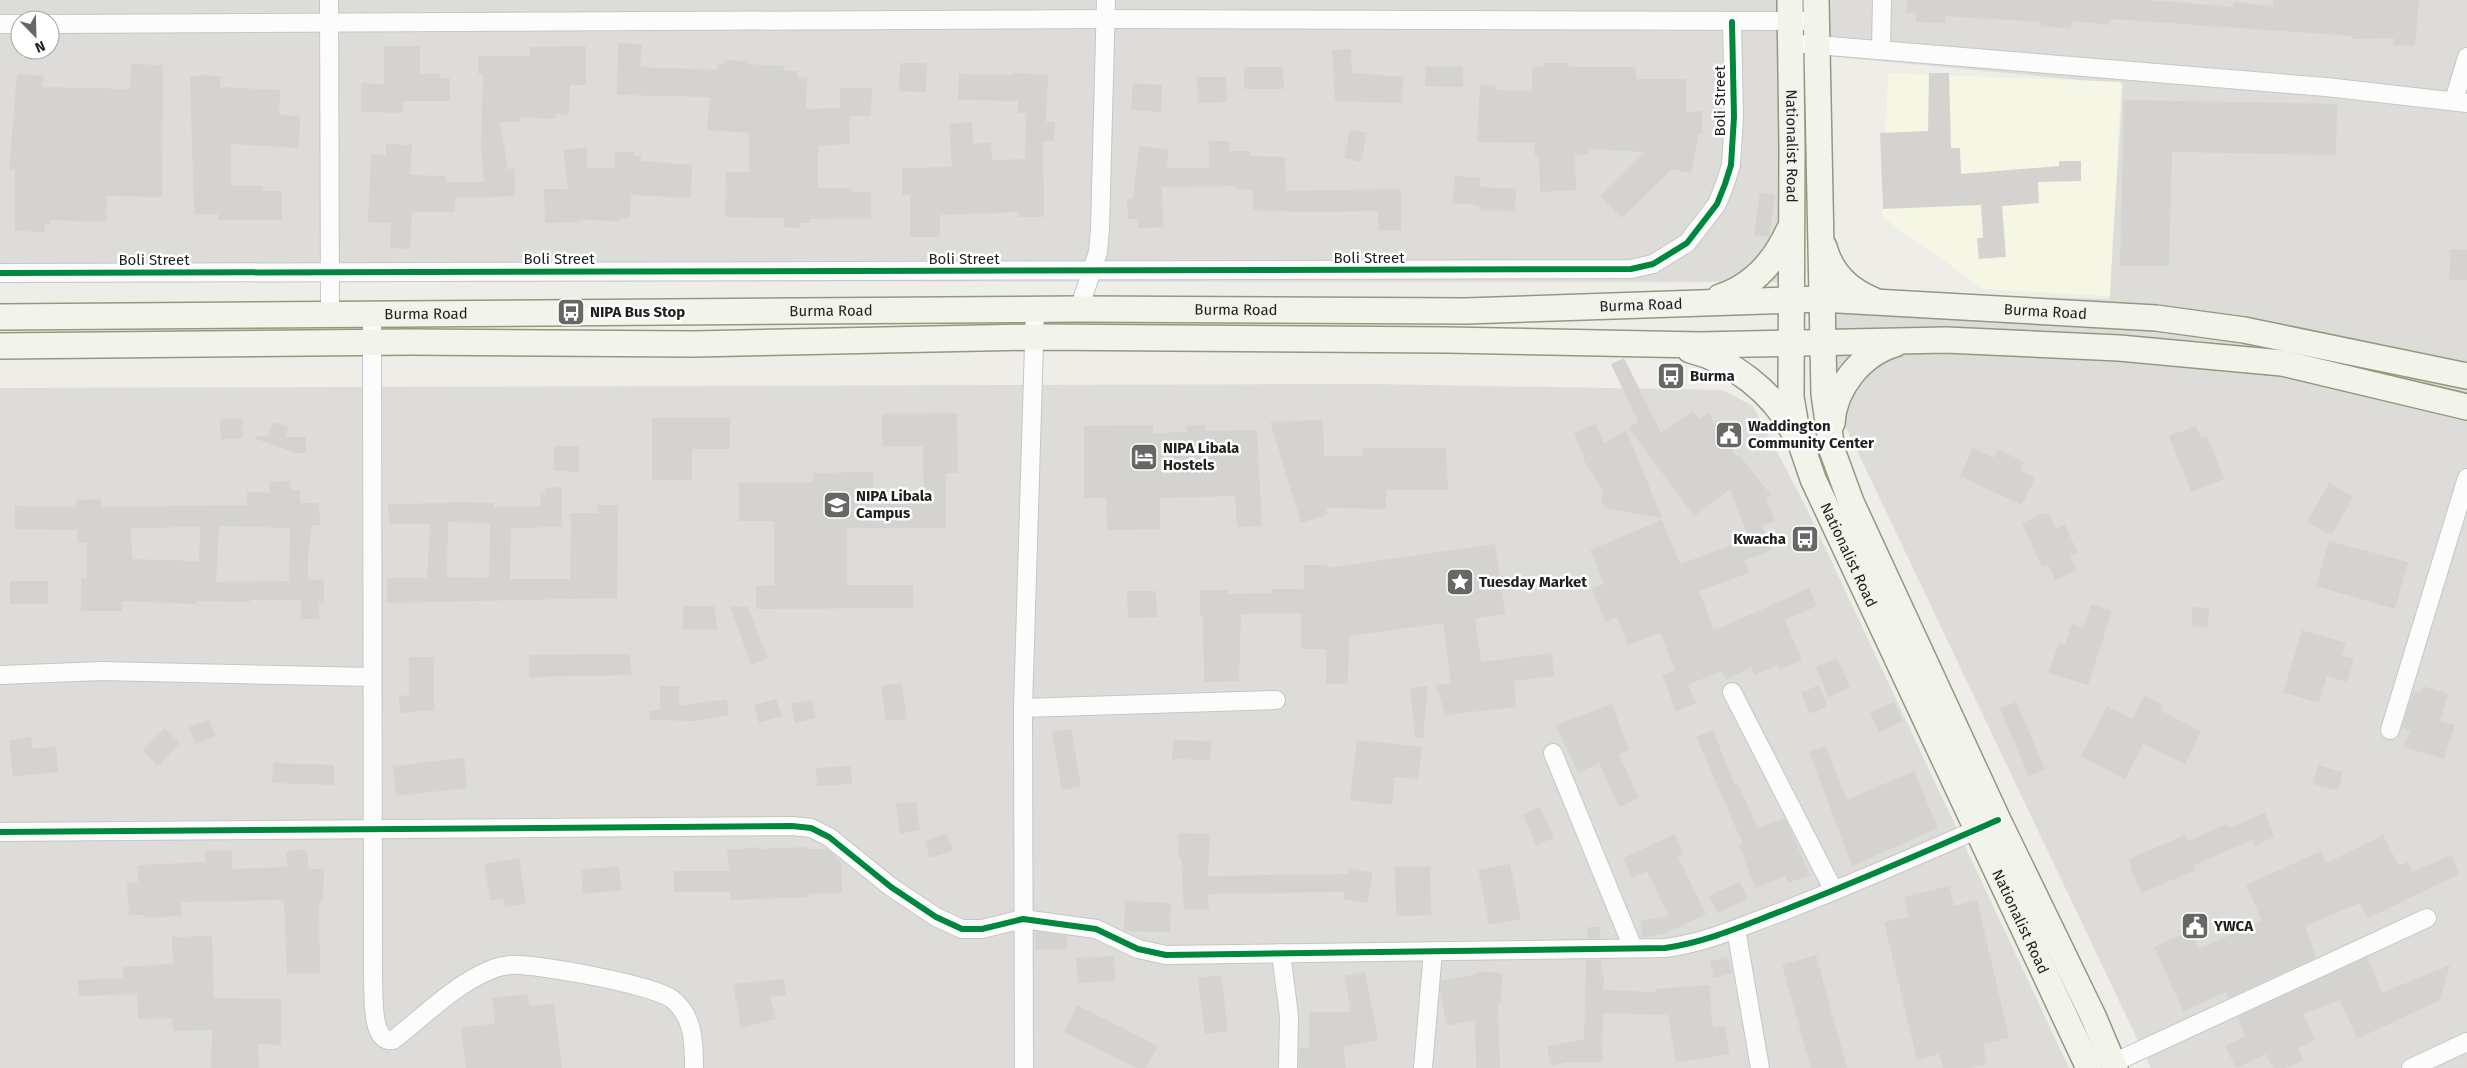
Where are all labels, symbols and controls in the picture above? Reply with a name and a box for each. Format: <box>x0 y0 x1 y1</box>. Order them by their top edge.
north arrow <box>10 10 60 60</box>
text: N <box>32 37 47 56</box>
street label: Boli Street <box>1711 65 1729 137</box>
street label: Nationalist Road <box>1782 89 1801 203</box>
street label: Boli Street <box>1333 249 1405 267</box>
street label: Boli Street <box>523 250 595 268</box>
street label: Boli Street <box>928 250 1000 268</box>
street label: Boli Street <box>118 251 190 269</box>
street label: Burma Road <box>1599 295 1683 315</box>
bus stop icon: NIPA Bus Stop <box>556 297 586 327</box>
street label: Burma Road <box>2003 300 2088 323</box>
street label: Burma Road <box>1194 301 1278 319</box>
street label: Burma Road <box>789 302 873 320</box>
place label: NIPA Bus Stop <box>590 303 685 321</box>
street label: Burma Road <box>384 305 468 323</box>
bus stop icon: Burma <box>1656 361 1686 391</box>
place label: Burma <box>1690 367 1735 385</box>
place label: Waddington Community Center <box>1748 417 1875 452</box>
public building icon: Waddington Community Center <box>1714 420 1744 450</box>
place label: NIPA Libala Hostels <box>1163 439 1239 474</box>
hotel icon: NIPA Libala Hostels <box>1129 442 1159 472</box>
place label: NIPA Libala Campus <box>856 487 932 522</box>
school or university icon: NIPA Libala Campus <box>822 490 852 520</box>
street label: Nationalist Road <box>1816 500 1881 610</box>
bus stop icon: Kwacha <box>1790 524 1820 554</box>
place label: Kwacha <box>1733 530 1786 548</box>
place icon: Tuesday Market <box>1445 567 1475 597</box>
place label: Tuesday Market <box>1479 573 1587 591</box>
street label: Nationalist Road <box>1988 866 2053 977</box>
public building icon: YWCA <box>2180 911 2210 941</box>
place label: YWCA <box>2213 917 2254 935</box>

